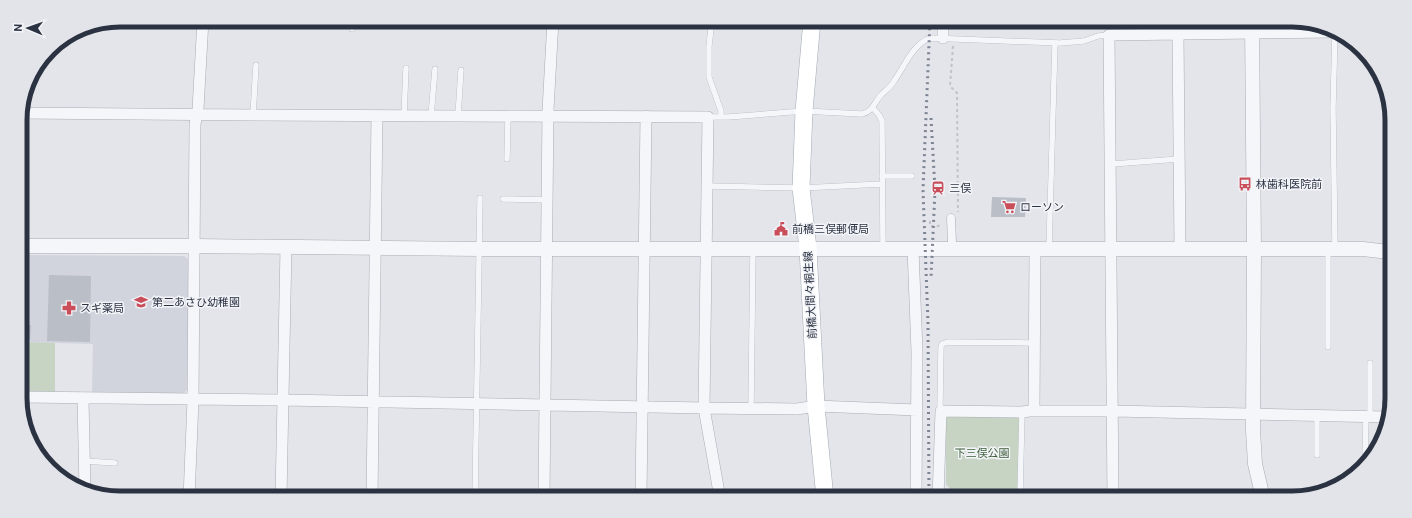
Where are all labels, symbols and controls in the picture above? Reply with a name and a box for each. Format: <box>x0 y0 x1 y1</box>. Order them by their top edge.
north arrow <box>8 8 48 48</box>
text: N <box>12 23 25 32</box>
bus stop icon: 林歯科医院前 <box>1237 176 1253 192</box>
place label: 林歯科医院前 <box>1256 178 1322 191</box>
station icon: 三俣 <box>930 180 946 196</box>
place label: 三俣 <box>949 182 971 195</box>
supermarket icon: ローソン <box>1001 199 1017 215</box>
place label: ローソン <box>1020 201 1064 214</box>
public building icon: 前橋三俣郵便局 <box>773 221 789 237</box>
place label: 前橋三俣郵便局 <box>792 223 869 236</box>
street label: 前橋大間々桐生線 <box>802 251 819 339</box>
school or university icon: 第二あさひ幼稚園 <box>133 294 149 310</box>
place label: 第二あさひ幼稚園 <box>152 296 240 309</box>
pharmacy icon: スギ薬局 <box>61 300 77 316</box>
place label: スギ薬局 <box>80 302 124 315</box>
park label: 下三俣公園 <box>955 447 1010 460</box>

